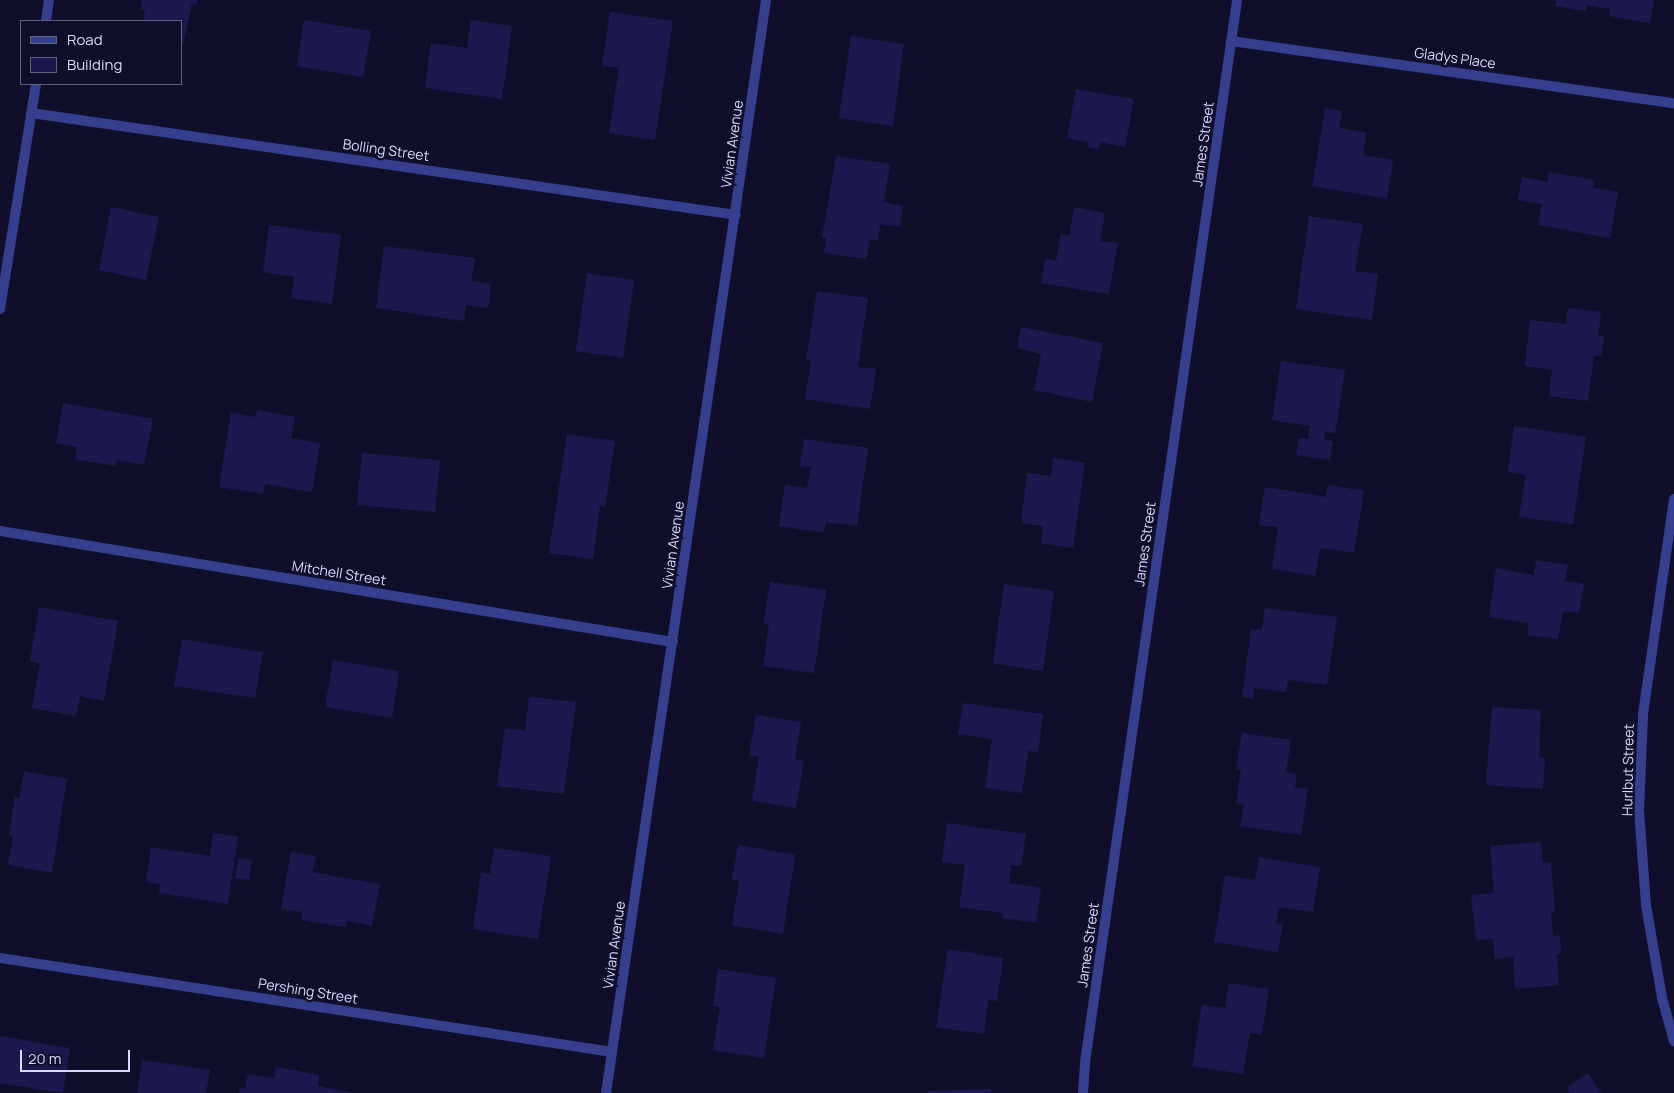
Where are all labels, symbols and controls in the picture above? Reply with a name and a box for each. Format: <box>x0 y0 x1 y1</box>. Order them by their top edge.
legend <box>20 20 182 85</box>
text: Road <box>67 29 103 50</box>
street label: Gladys Place <box>1413 44 1497 72</box>
text: Building <box>67 54 122 75</box>
street label: Vivian Avenue <box>718 99 746 189</box>
street label: James Street <box>1189 100 1217 188</box>
street label: Bolling Street <box>342 136 430 164</box>
street label: Vivian Avenue <box>659 500 687 590</box>
street label: James Street <box>1131 500 1159 588</box>
street label: Mitchell Street <box>291 557 387 589</box>
street label: Hurlbut Street <box>1619 724 1637 816</box>
street label: Vivian Avenue <box>600 900 628 990</box>
street label: James Street <box>1074 901 1102 989</box>
street label: Pershing Street <box>257 975 359 1007</box>
scale bar <box>22 1040 132 1072</box>
text: 20 m <box>28 1048 61 1069</box>

